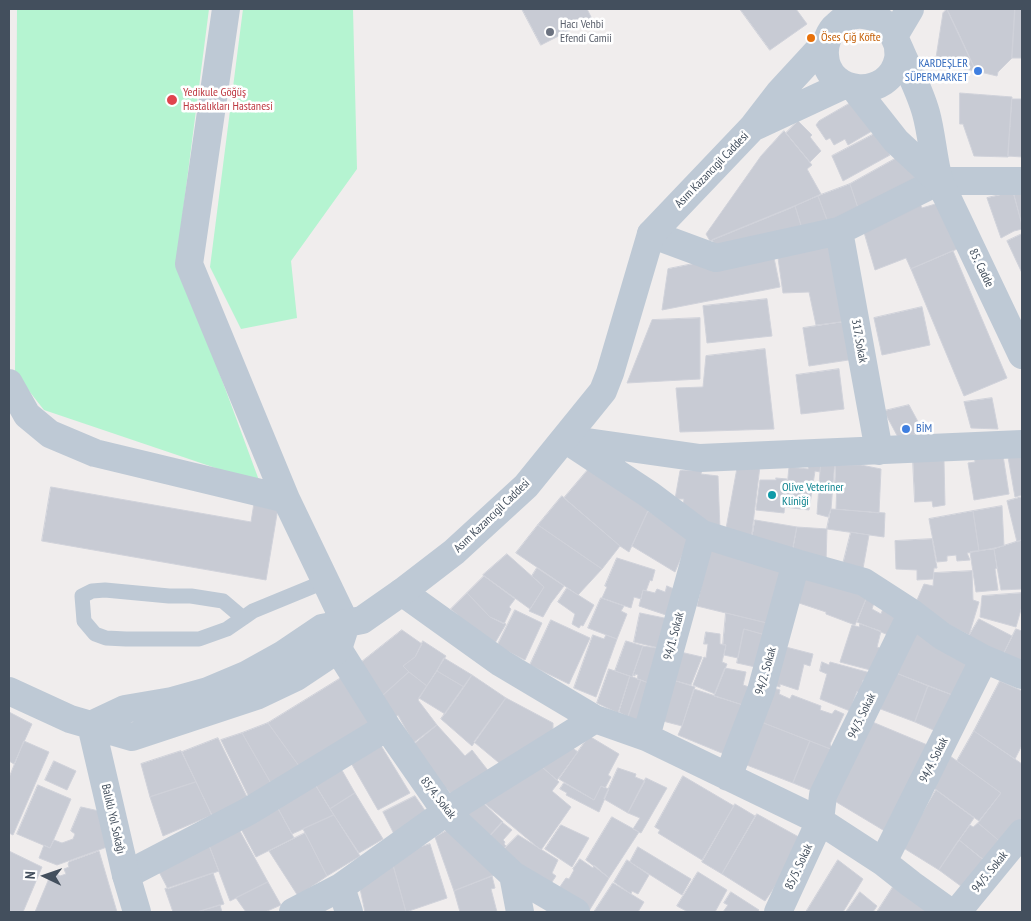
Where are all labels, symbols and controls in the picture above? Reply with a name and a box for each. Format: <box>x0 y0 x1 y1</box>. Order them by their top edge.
place label: Hacı Vehbi Efendi Camii <box>560 18 612 46</box>
marker: Hacı Vehbi Efendi Camii <box>544 26 556 38</box>
place label: Öses Çiğ Köfte <box>821 31 881 45</box>
marker: Öses Çiğ Köfte <box>805 32 817 44</box>
place label: KARDEŞLER SÜPERMARKET <box>905 57 968 85</box>
marker: KARDEŞLER SÜPERMARKET <box>972 65 984 77</box>
place label: Yedikule Göğüş Hastalıkları Hastanesi <box>183 86 273 114</box>
marker: Yedikule Göğüş Hastalıkları Hastanesi <box>165 93 179 107</box>
street label: Asım Kazancıgil Caddesi <box>672 129 752 211</box>
street label: 85. Cadde <box>966 246 996 290</box>
street label: 317. Sokak <box>848 318 870 364</box>
place label: BİM <box>916 422 932 436</box>
marker: BİM <box>900 423 912 435</box>
street label: Asım Kazancıgil Caddesi <box>451 476 533 556</box>
place label: Olive Veteriner Kliniği <box>782 481 844 509</box>
marker: Olive Veteriner Kliniği <box>766 489 778 501</box>
street label: 94/1. Sokak <box>661 611 687 661</box>
street label: 94/2. Sokak <box>752 646 780 696</box>
street label: 94/3. Sokak <box>845 691 879 741</box>
street label: 94/4. Sokak <box>916 735 952 785</box>
street label: 85/4. Sokak <box>417 774 459 822</box>
street label: Balıklı Yol Sokağı <box>98 783 128 855</box>
street label: 85/5. Sokak <box>782 842 816 892</box>
street label: 94/5. Sokak <box>969 848 1011 896</box>
north arrow <box>20 851 70 901</box>
text: N <box>21 871 39 879</box>

